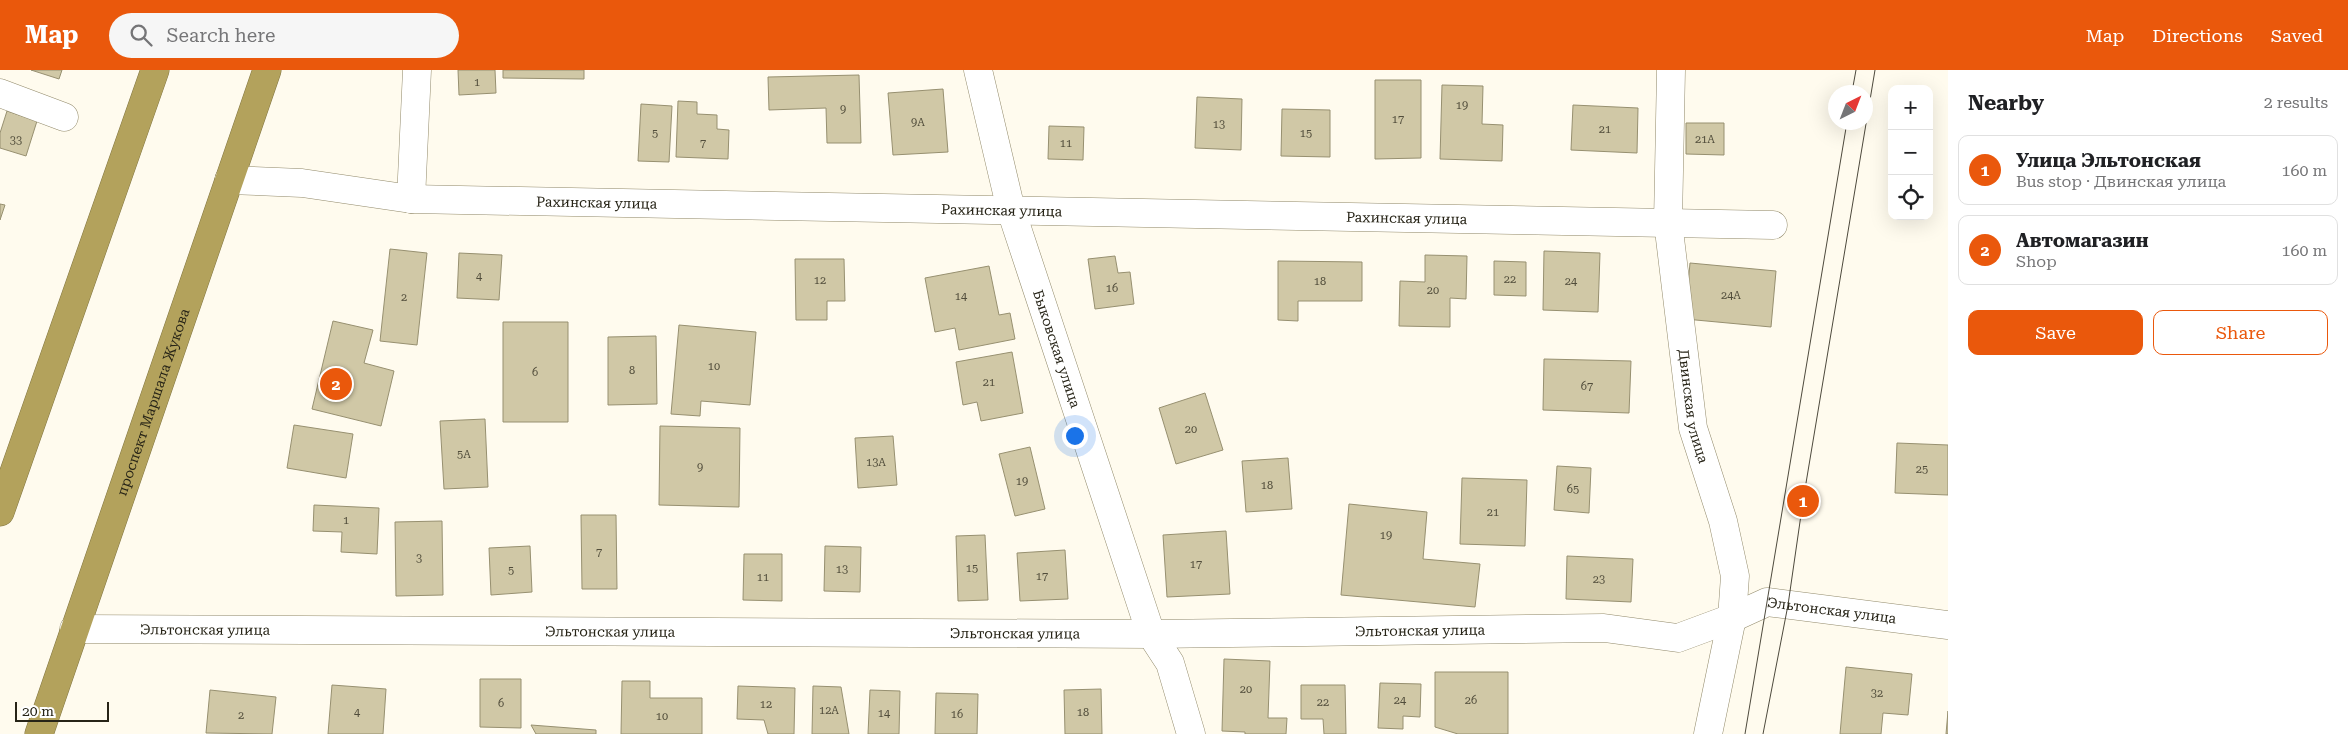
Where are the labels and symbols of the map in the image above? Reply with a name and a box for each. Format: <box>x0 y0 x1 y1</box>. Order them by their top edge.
house number: 1 <box>474 76 480 89</box>
north arrow <box>1828 85 1873 130</box>
house number: 19 <box>1456 99 1468 112</box>
house number: 9 <box>840 103 846 116</box>
house number: 17 <box>1392 113 1404 126</box>
house number: 9А <box>911 116 925 129</box>
house number: 13 <box>1213 118 1225 131</box>
house number: 21 <box>1599 123 1611 136</box>
house number: 5 <box>652 127 658 140</box>
house number: 15 <box>1300 127 1312 140</box>
house number: 21А <box>1695 133 1715 146</box>
house number: 33 <box>10 134 22 147</box>
house number: 7 <box>700 137 706 150</box>
house number: 11 <box>1060 137 1072 150</box>
street label: Рахинская улица <box>536 193 658 212</box>
street label: Рахинская улица <box>941 201 1063 219</box>
street label: Рахинская улица <box>1346 209 1468 227</box>
house number: 4 <box>476 270 483 283</box>
house number: 22 <box>1504 273 1516 286</box>
house number: 12 <box>814 274 826 287</box>
house number: 18 <box>1314 275 1326 288</box>
house number: 24 <box>1565 275 1578 288</box>
house number: 16 <box>1106 282 1118 295</box>
house number: 20 <box>1427 284 1439 297</box>
street label: Быковская улица <box>1030 288 1084 410</box>
house number: 24А <box>1721 289 1741 302</box>
house number: 14 <box>955 290 968 303</box>
house number: 2 <box>401 291 407 304</box>
street label: проспект Маршала Жукова <box>113 306 193 498</box>
street label: Двинская улица <box>1675 348 1712 465</box>
house number: 10 <box>708 360 720 373</box>
house number: 8 <box>629 364 635 377</box>
pin: 2 <box>320 365 352 403</box>
house number: 6 <box>532 366 538 379</box>
house number: 21 <box>983 376 995 389</box>
house number: 67 <box>1581 380 1593 393</box>
your location <box>1062 423 1088 449</box>
house number: 20 <box>1185 423 1197 436</box>
house number: 5А <box>457 448 471 461</box>
house number: 13А <box>866 456 886 469</box>
house number: 9 <box>697 461 703 474</box>
house number: 25 <box>1916 463 1928 476</box>
house number: 19 <box>1016 475 1028 488</box>
house number: 18 <box>1261 479 1273 492</box>
pin: 1 <box>1787 482 1819 520</box>
house number: 65 <box>1567 483 1579 496</box>
house number: 21 <box>1487 506 1499 519</box>
house number: 1 <box>343 514 349 527</box>
house number: 19 <box>1380 529 1392 542</box>
house number: 7 <box>596 546 602 559</box>
house number: 3 <box>416 552 422 565</box>
house number: 17 <box>1190 558 1202 571</box>
house number: 15 <box>966 562 978 575</box>
house number: 13 <box>836 563 848 576</box>
house number: 5 <box>508 564 514 577</box>
house number: 17 <box>1036 570 1048 583</box>
house number: 11 <box>757 571 769 584</box>
house number: 23 <box>1593 573 1605 586</box>
street label: Эльтонская улица <box>1766 594 1898 626</box>
street label: Эльтонская улица <box>140 621 271 638</box>
street label: Эльтонская улица <box>1355 622 1486 639</box>
street label: Эльтонская улица <box>545 623 676 640</box>
street label: Эльтонская улица <box>950 625 1081 642</box>
house number: 20 <box>1240 683 1252 696</box>
house number: 32 <box>1871 687 1883 700</box>
house number: 24 <box>1394 694 1407 707</box>
house number: 26 <box>1465 694 1477 707</box>
house number: 22 <box>1317 696 1329 709</box>
house number: 6 <box>498 697 504 710</box>
house number: 12 <box>760 698 772 711</box>
scale bar <box>15 699 109 722</box>
house number: 12А <box>819 704 839 717</box>
house number: 4 <box>354 706 361 719</box>
house number: 18 <box>1077 706 1089 719</box>
house number: 14 <box>878 707 891 720</box>
house number: 16 <box>951 708 963 721</box>
house number: 2 <box>238 709 244 722</box>
house number: 10 <box>656 710 668 723</box>

